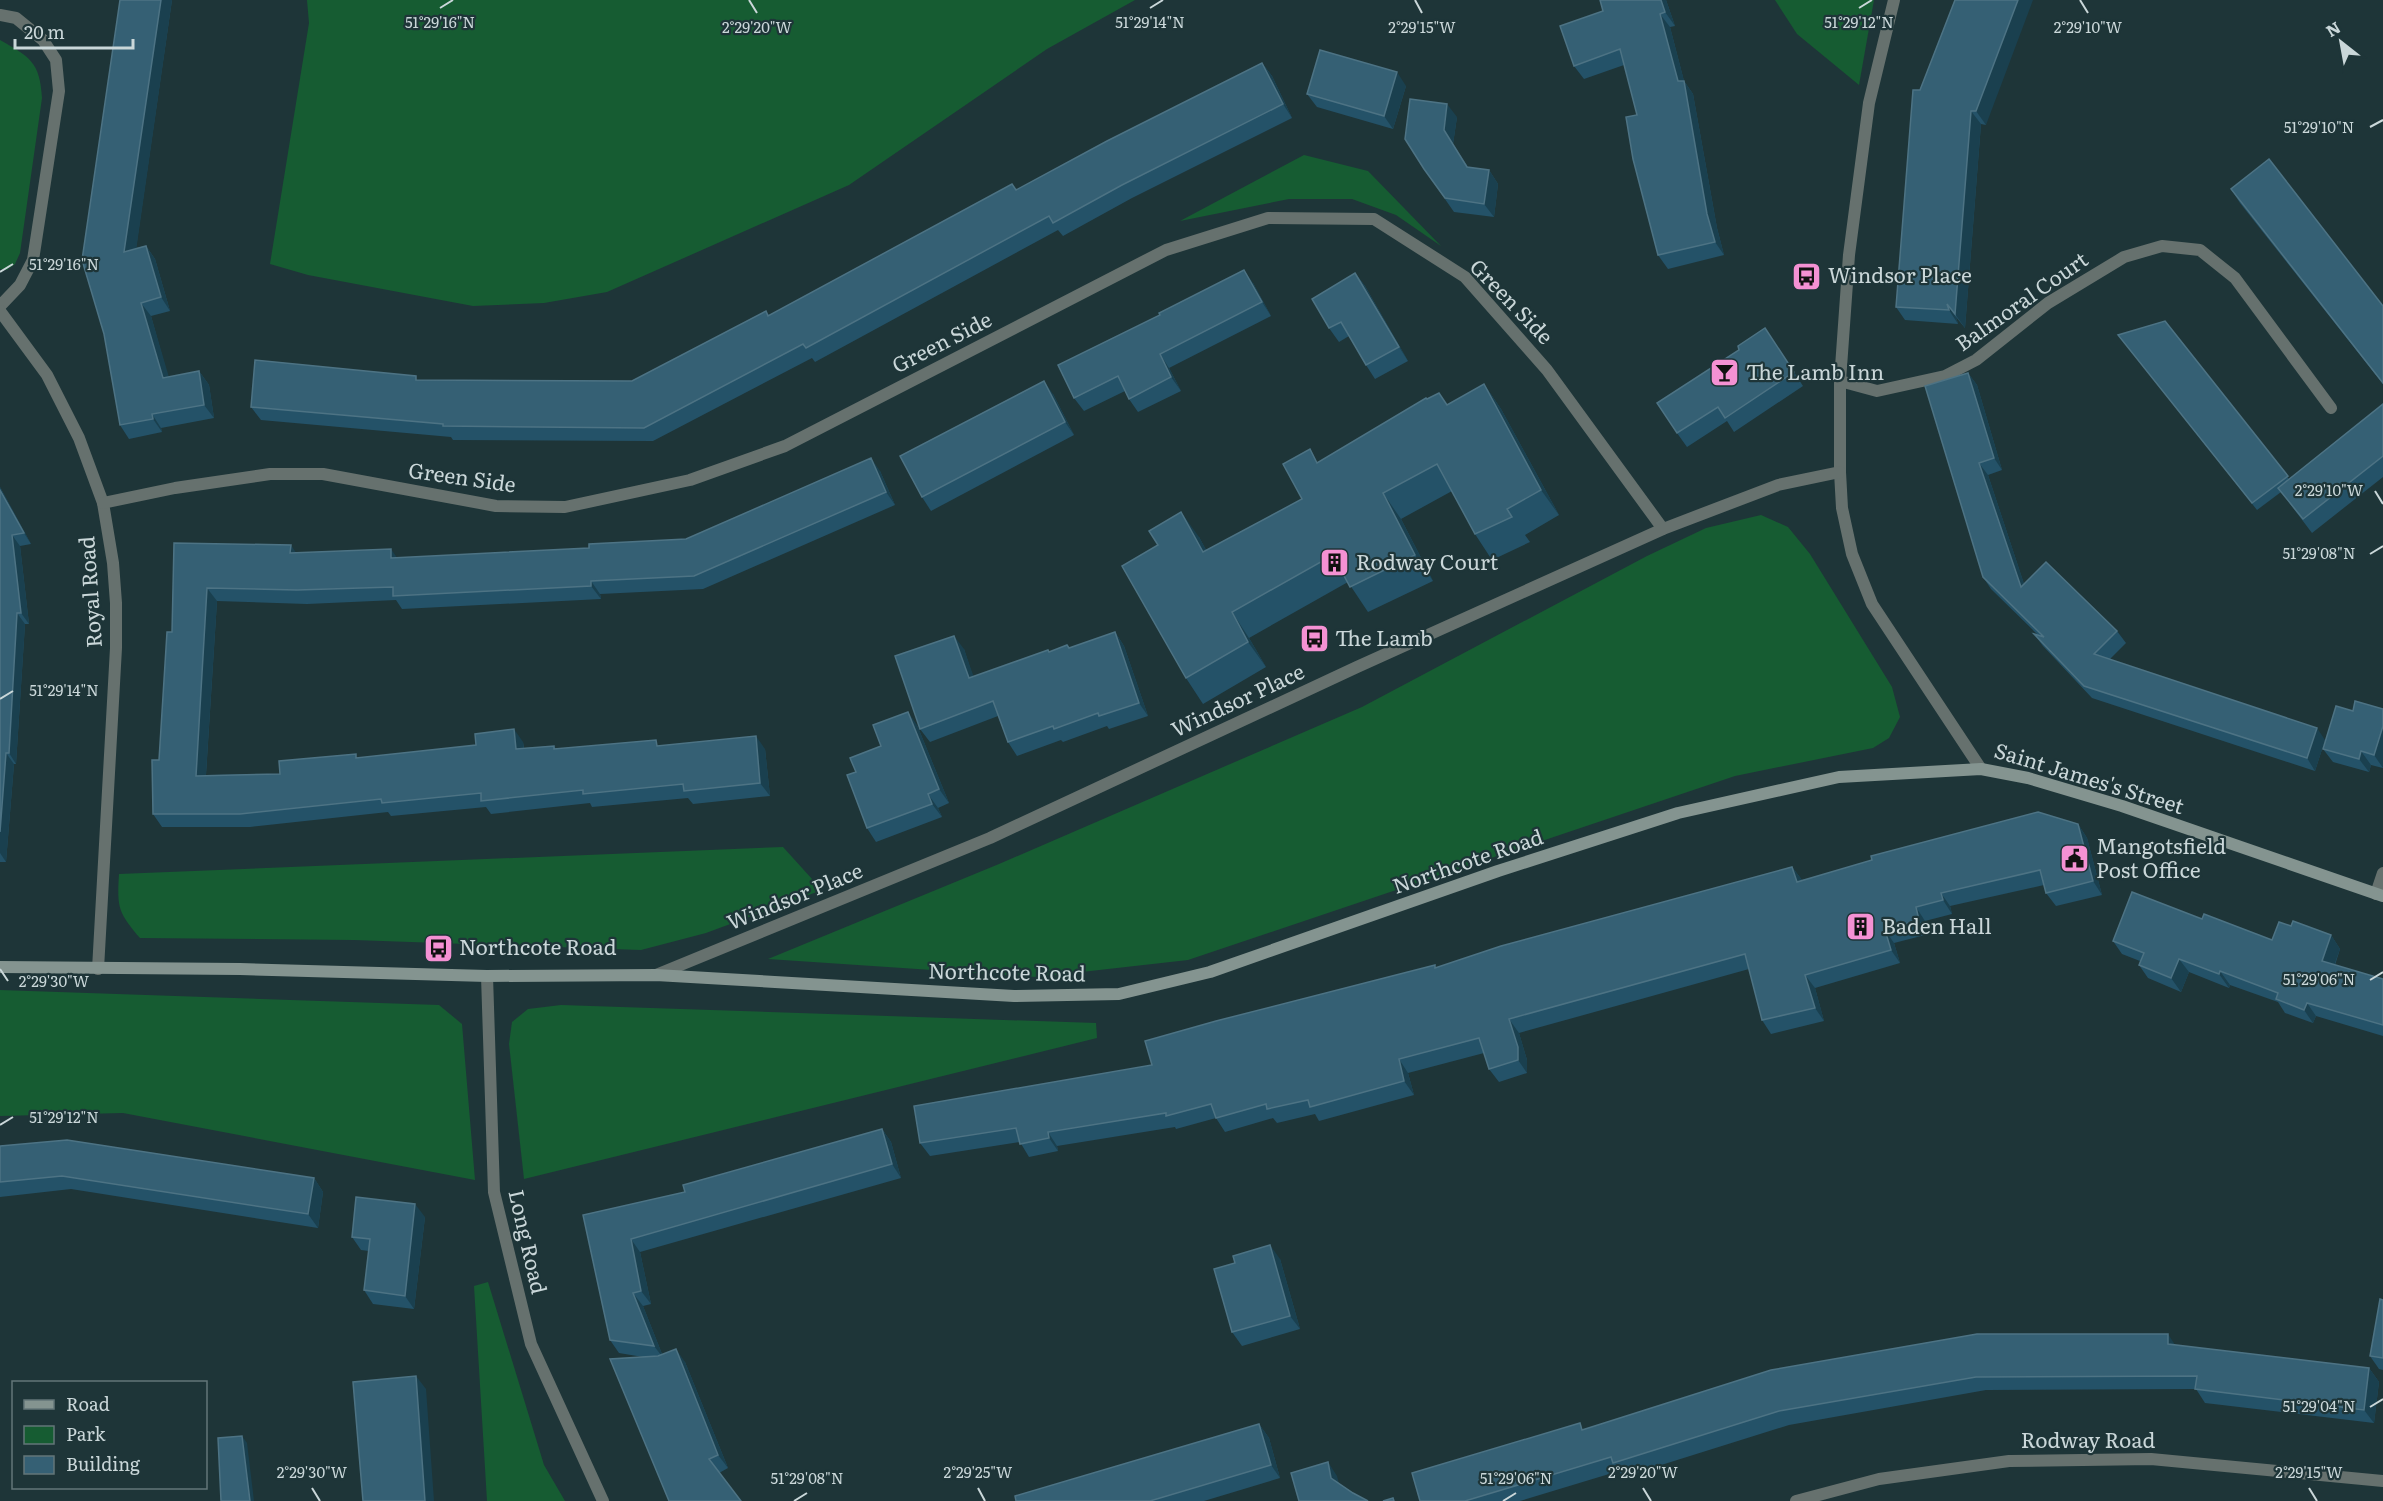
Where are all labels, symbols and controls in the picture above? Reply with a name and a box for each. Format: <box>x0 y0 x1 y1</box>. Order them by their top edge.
text: 51°29'16"N <box>405 10 475 33</box>
text: 51°29'14"N <box>1115 10 1185 33</box>
text: 51°29'12"N <box>1824 10 1894 33</box>
scale bar <box>15 12 134 50</box>
north arrow <box>2311 12 2371 72</box>
text: 2°29'20"W <box>722 15 793 38</box>
text: 2°29'15"W <box>1388 15 1456 38</box>
text: 2°29'10"W <box>2054 15 2123 38</box>
text: N <box>2321 15 2345 42</box>
text: 20 m <box>24 18 65 45</box>
text: 51°29'10"N <box>2284 115 2354 138</box>
street label: Balmoral Court <box>1948 242 2094 357</box>
street label: Green Side <box>1464 251 1562 350</box>
text: 51°29'16"N <box>29 252 99 275</box>
place label: Windsor Place <box>1828 258 1972 289</box>
bus stop icon: Windsor Place <box>1791 260 1823 292</box>
street label: Green Side <box>886 302 996 379</box>
place label: The Lamb Inn <box>1746 355 1884 386</box>
bar icon: The Lamb Inn <box>1709 357 1741 389</box>
street label: Green Side <box>407 453 518 498</box>
text: 2°29'10"W <box>2295 478 2364 501</box>
street label: Royal Road <box>69 535 108 649</box>
text: 51°29'08"N <box>2283 541 2355 564</box>
place label: Rodway Court <box>1356 545 1499 576</box>
building icon: Rodway Court <box>1319 547 1351 579</box>
place label: The Lamb <box>1335 621 1433 652</box>
bus stop icon: The Lamb <box>1298 623 1330 655</box>
street label: Windsor Place <box>1165 654 1309 743</box>
text: 51°29'14"N <box>29 678 99 701</box>
street label: Saint James's Street <box>1991 733 2189 820</box>
street label: Northcote Road <box>1388 819 1547 900</box>
place label: Mangotsfield Post Office <box>2096 829 2226 884</box>
public building icon: Mangotsfield Post Office <box>2059 843 2091 875</box>
street label: Windsor Place <box>721 853 867 936</box>
place label: Baden Hall <box>1882 909 1992 940</box>
building icon: Baden Hall <box>1845 911 1877 943</box>
place label: Northcote Road <box>459 930 617 961</box>
bus stop icon: Northcote Road <box>422 932 454 964</box>
street label: Northcote Road <box>928 954 1086 987</box>
text: 51°29'06"N <box>2283 967 2355 990</box>
text: 2°29'30"W <box>19 969 90 992</box>
text: 51°29'12"N <box>29 1105 99 1128</box>
street label: Long Road <box>502 1186 557 1297</box>
legend <box>12 1381 207 1489</box>
text: Road <box>66 1390 110 1417</box>
text: 51°29'04"N <box>2283 1394 2355 1417</box>
text: Park <box>66 1420 107 1447</box>
street label: Rodway Road <box>2021 1423 2155 1454</box>
text: Building <box>66 1450 141 1477</box>
text: 2°29'30"W <box>277 1460 348 1483</box>
text: 2°29'25"W <box>944 1460 1013 1483</box>
text: 2°29'20"W <box>1608 1460 1679 1483</box>
text: 2°29'15"W <box>2275 1460 2343 1483</box>
text: 51°29'08"N <box>771 1466 843 1489</box>
text: 51°29'06"N <box>1480 1466 1552 1489</box>

